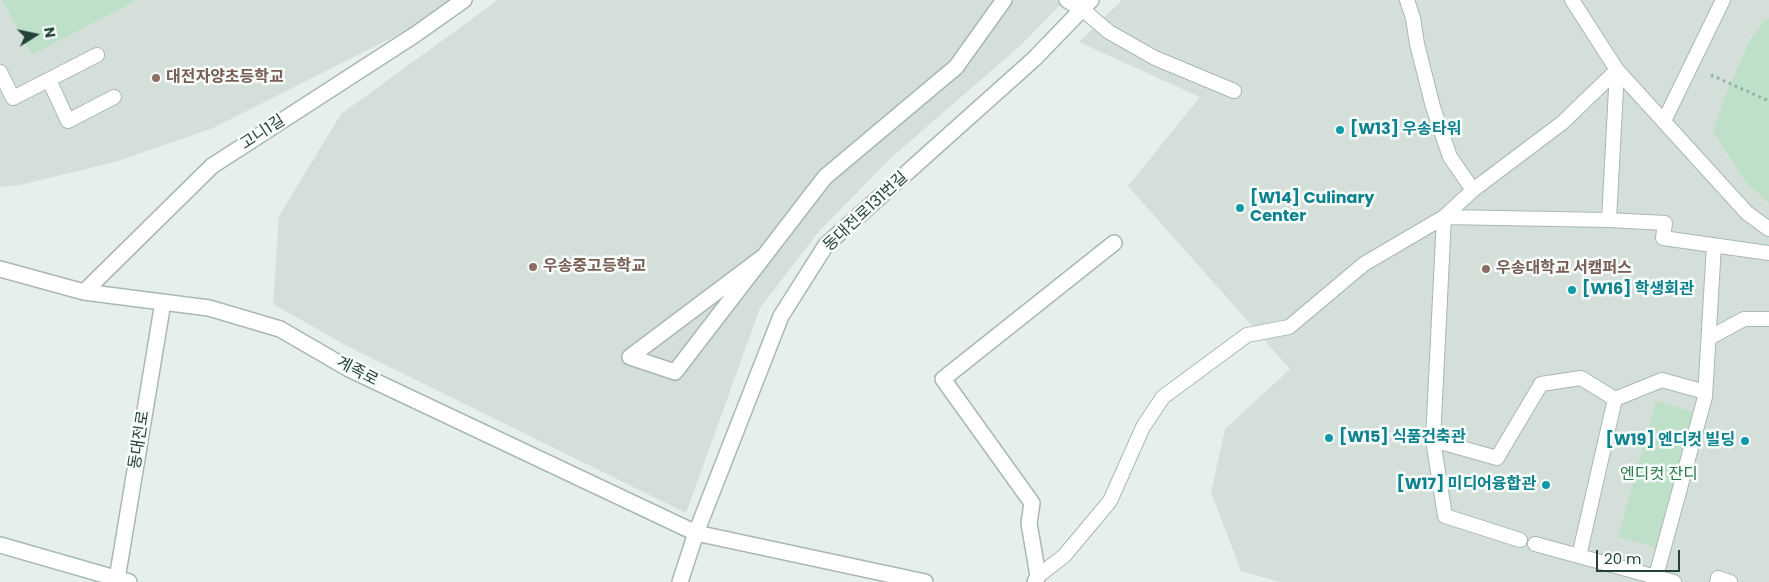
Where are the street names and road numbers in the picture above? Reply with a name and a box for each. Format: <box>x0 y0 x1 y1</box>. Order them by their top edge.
street label: 고니1길 <box>237 112 289 154</box>
street label: 동대전로131번길 <box>820 168 912 256</box>
street label: 계족로 <box>333 353 381 391</box>
street label: 동대전로 <box>126 409 154 471</box>

